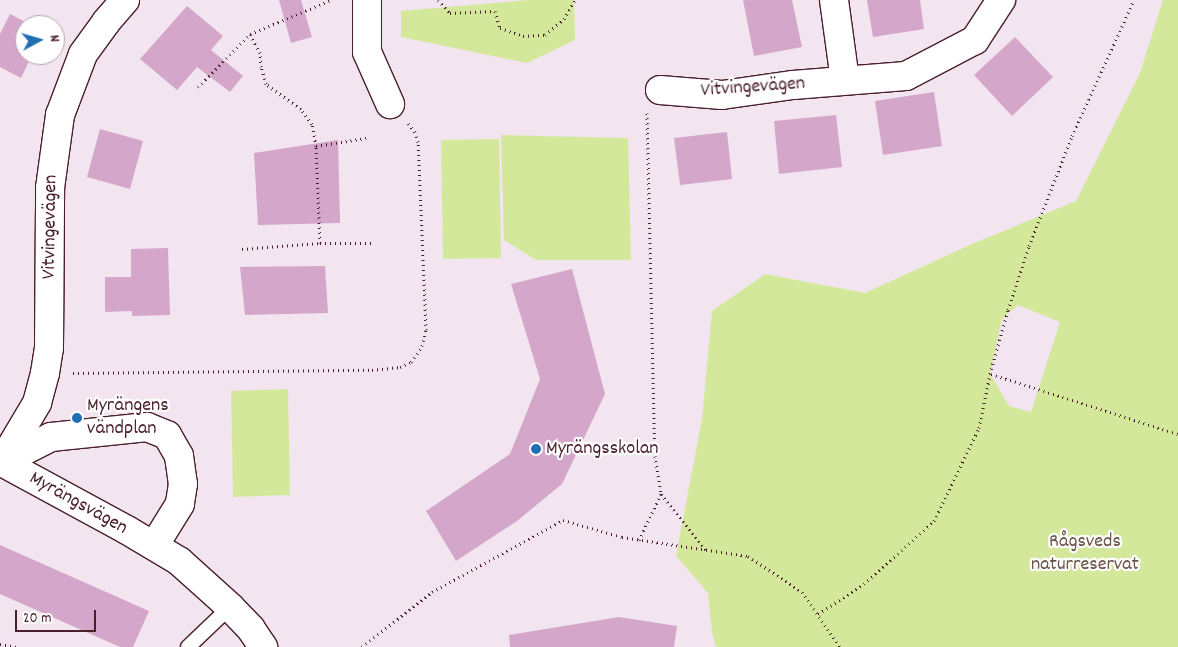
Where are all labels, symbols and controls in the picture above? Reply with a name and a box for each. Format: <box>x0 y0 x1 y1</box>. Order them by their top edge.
north arrow <box>15 15 65 65</box>
text: N <box>44 34 64 43</box>
street label: Vitvingevägen <box>700 72 806 104</box>
street label: Vitvingevägen <box>38 175 64 279</box>
place label: Myrängens vändplan <box>87 394 169 441</box>
marker: Myrängens vändplan <box>71 412 83 424</box>
place label: Myrängsskolan <box>546 437 659 461</box>
marker: Myrängsskolan <box>530 443 542 455</box>
street label: Myrängsvägen <box>25 467 131 541</box>
park label: Rågsveds naturreservat <box>1031 530 1139 577</box>
scale bar <box>18 600 99 632</box>
text: 20 m <box>23 608 51 630</box>

